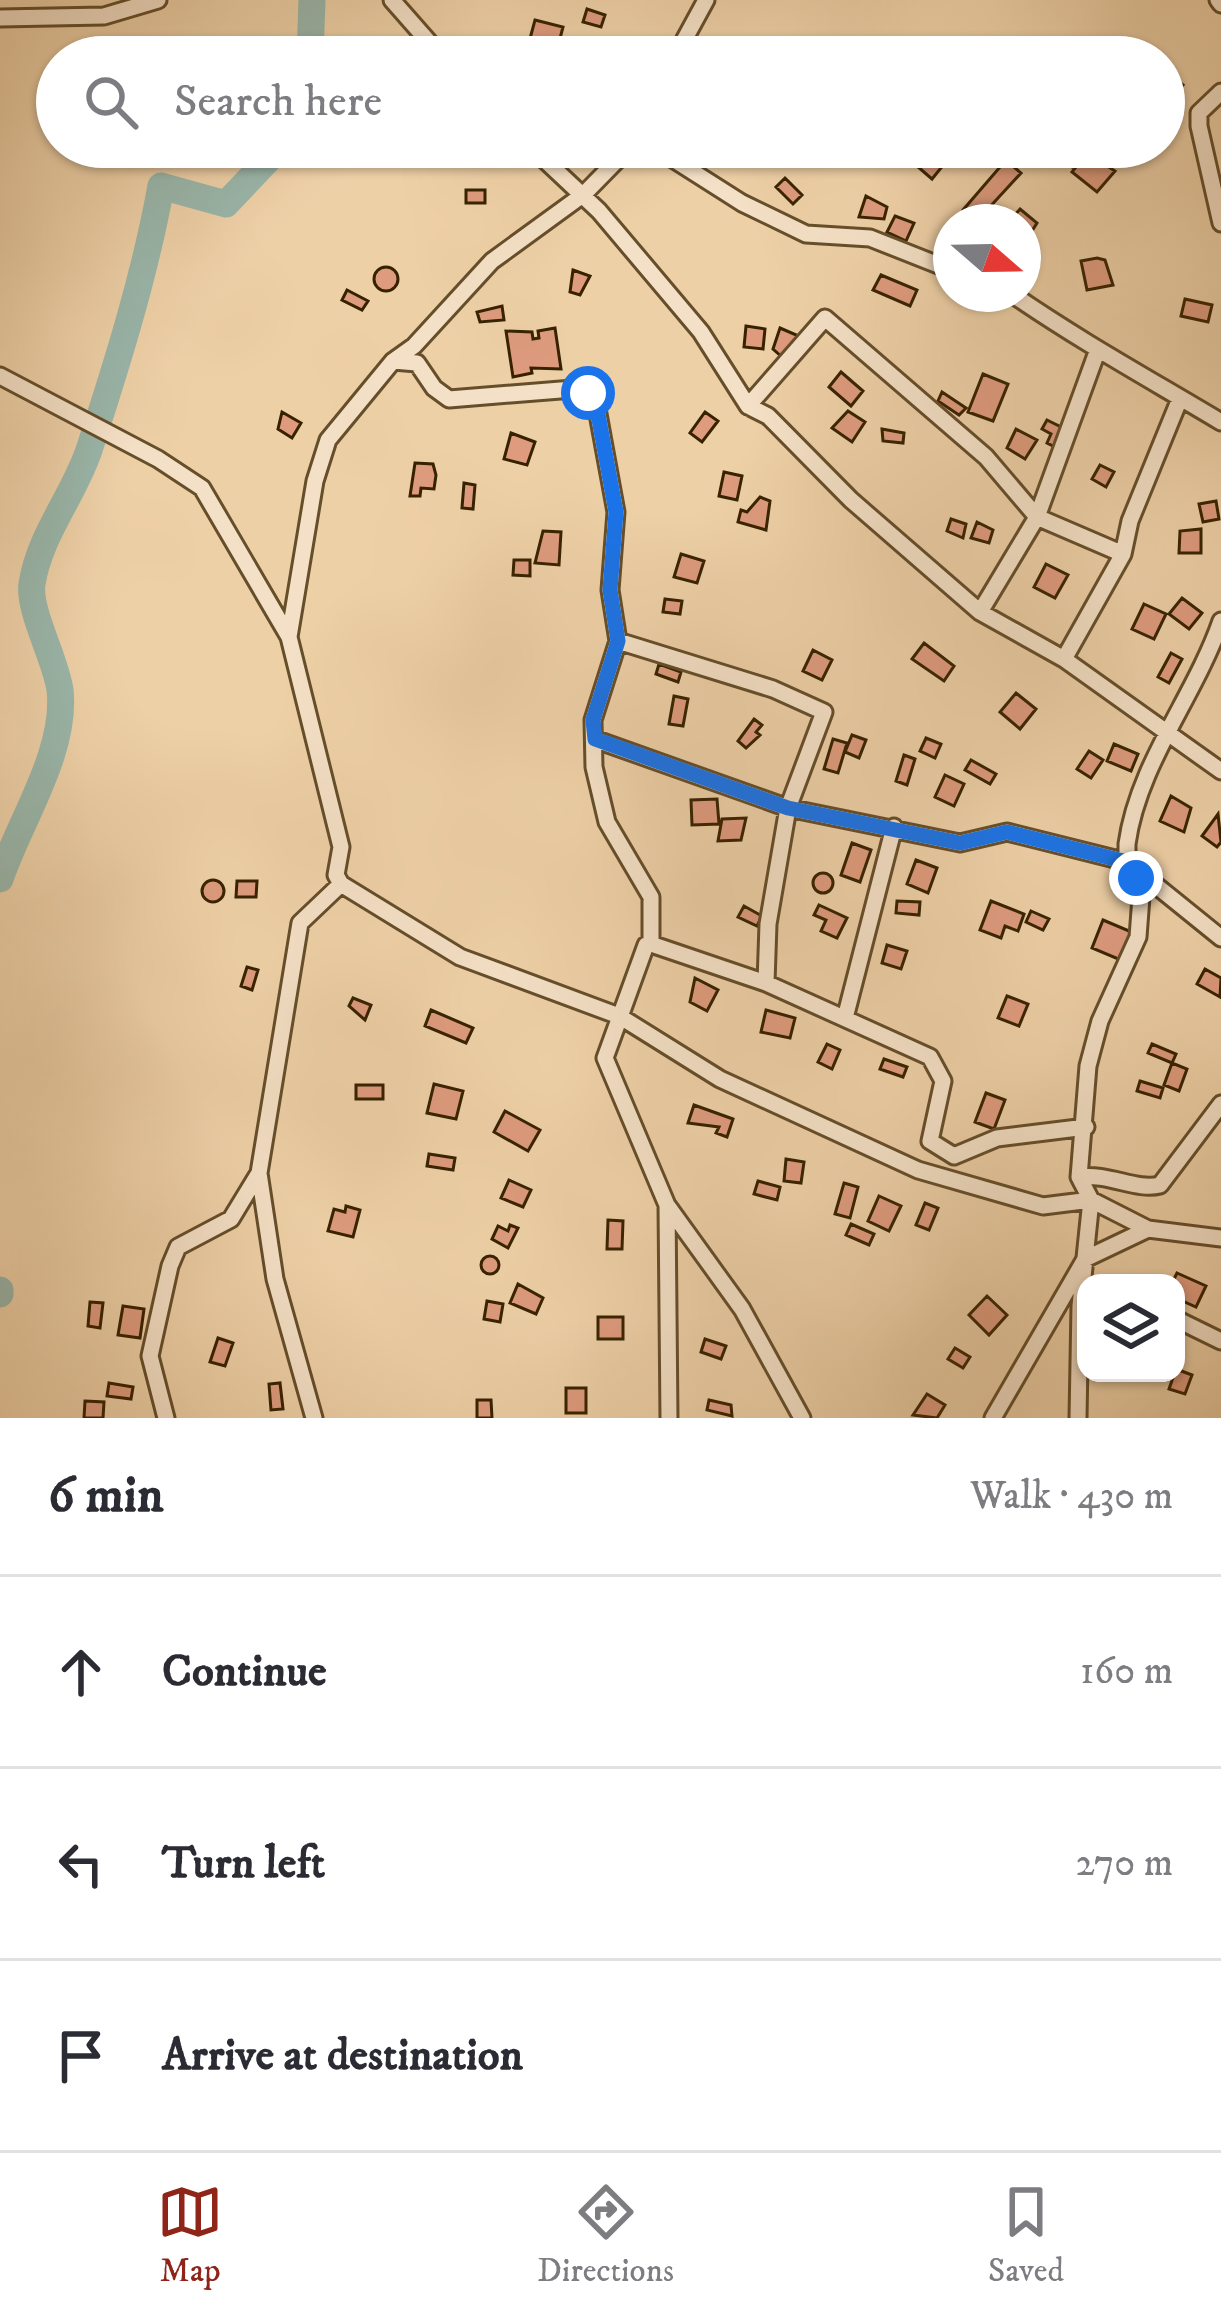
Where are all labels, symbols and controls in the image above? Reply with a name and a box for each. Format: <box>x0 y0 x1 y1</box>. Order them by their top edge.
search box <box>36 36 1185 168</box>
icon: search <box>78 69 144 135</box>
text: Search here <box>174 74 382 130</box>
north arrow <box>933 204 1041 312</box>
route start <box>561 366 615 420</box>
route end <box>1109 851 1163 905</box>
map controls <box>1077 1274 1185 1382</box>
button: layers <box>1077 1274 1185 1382</box>
text: 6 min <box>48 1464 164 1528</box>
text: Walk · 430 m <box>970 1472 1173 1521</box>
icon: ahead <box>48 1639 114 1705</box>
text: Continue <box>162 1644 327 1700</box>
text: 160 m <box>1080 1647 1173 1696</box>
icon: left <box>48 1831 114 1897</box>
text: Turn left <box>162 1836 325 1892</box>
text: 270 m <box>1076 1839 1173 1888</box>
icon: arrive <box>48 2023 114 2089</box>
text: Arrive at destination <box>162 2028 523 2084</box>
tab: Map <box>157 2179 223 2292</box>
tab: Directions <box>537 2179 674 2292</box>
tab: Saved <box>988 2179 1064 2292</box>

